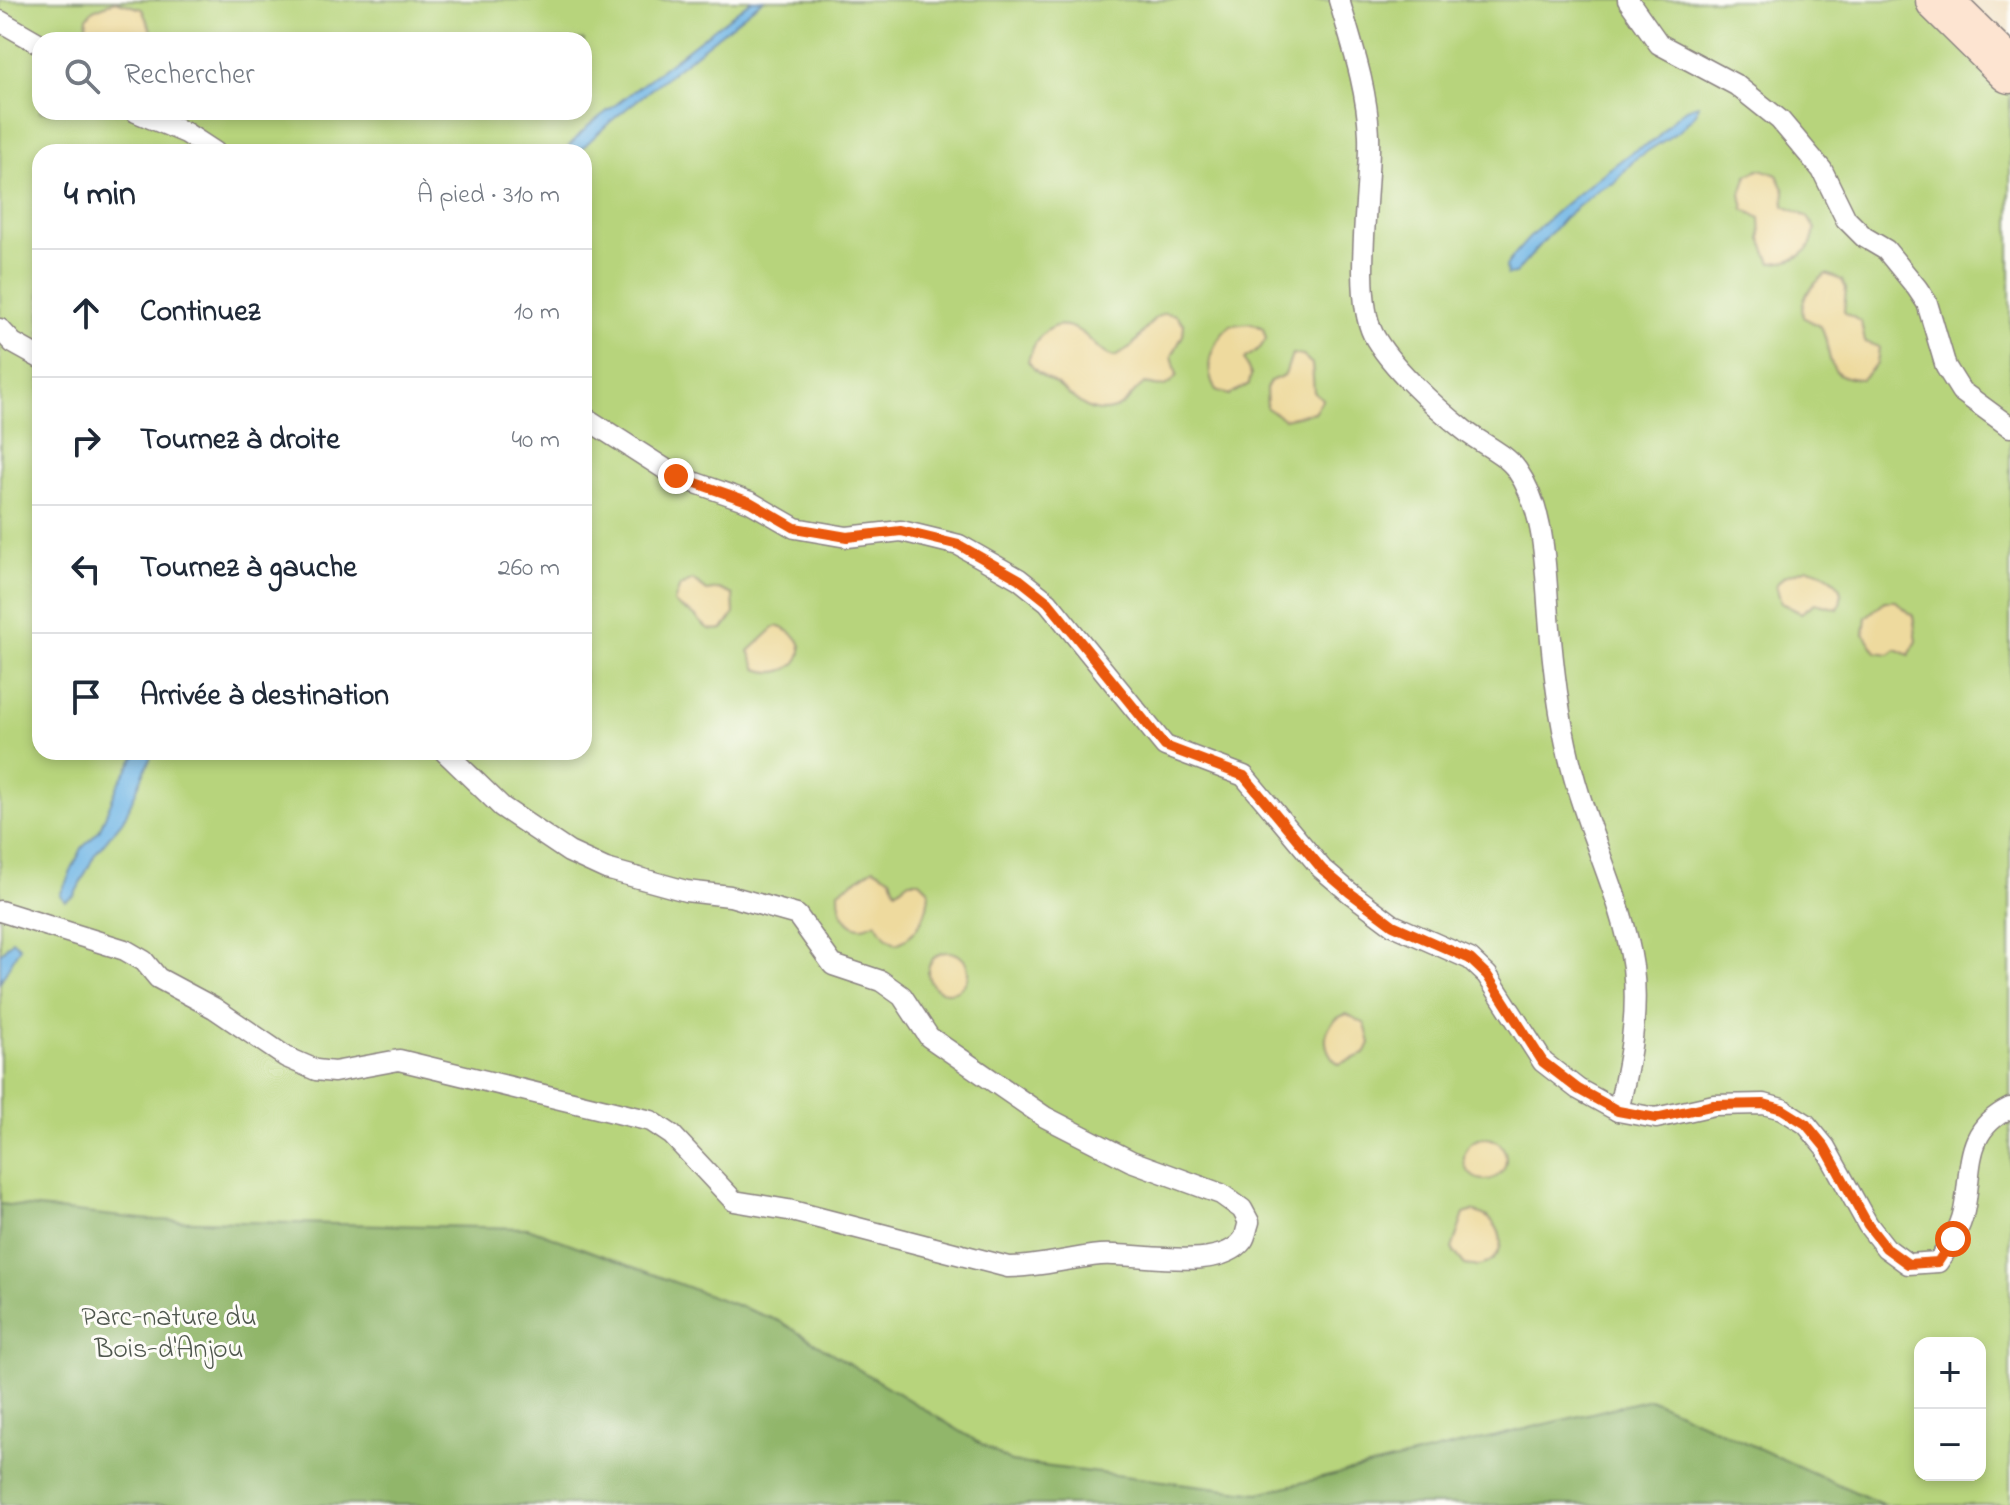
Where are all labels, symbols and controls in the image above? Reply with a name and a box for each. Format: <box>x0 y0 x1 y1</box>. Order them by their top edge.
search box <box>32 32 592 120</box>
icon: search <box>60 54 104 98</box>
text: Rechercher <box>124 54 255 98</box>
text: 4 min <box>64 171 136 221</box>
text: À pied · 310 m <box>417 177 560 215</box>
icon: ahead <box>64 291 108 335</box>
text: Continuez <box>140 291 260 335</box>
text: 10 m <box>514 294 560 332</box>
icon: right <box>64 419 108 463</box>
text: Tournez à droite <box>140 419 340 463</box>
text: 40 m <box>511 422 560 460</box>
route end <box>658 458 694 494</box>
icon: left <box>64 547 108 591</box>
text: Tournez à gauche <box>140 547 357 591</box>
text: 260 m <box>498 550 560 588</box>
icon: arrive <box>64 675 108 719</box>
text: Arrivée à destination <box>140 675 389 719</box>
route start <box>1935 1221 1971 1257</box>
park label: Parc-nature du Bois-d'Anjou <box>81 1298 257 1371</box>
map controls <box>1914 1337 1986 1481</box>
button: + <box>1914 1337 1986 1409</box>
button: − <box>1914 1409 1986 1481</box>

